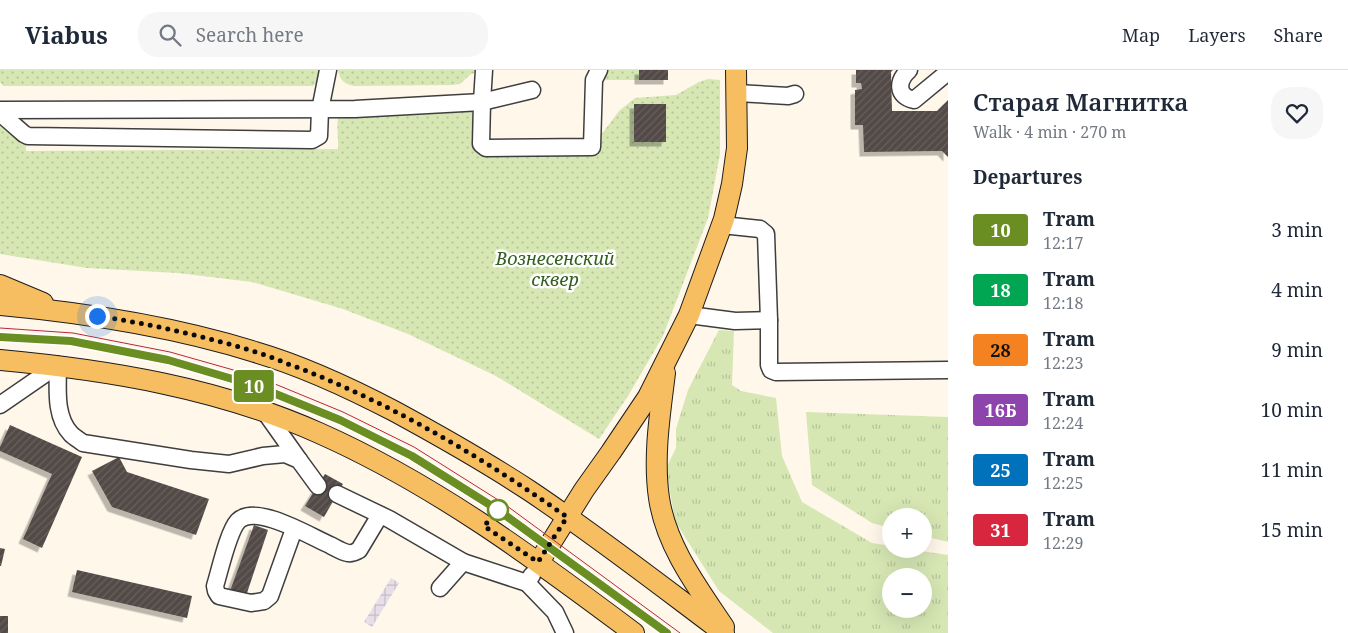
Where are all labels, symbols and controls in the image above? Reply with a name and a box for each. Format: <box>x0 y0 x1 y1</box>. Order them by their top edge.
search box <box>138 12 488 57</box>
text: Viabus <box>25 18 108 51</box>
icon: search <box>156 21 184 49</box>
text: Search here <box>196 22 304 48</box>
text: Map <box>1122 23 1160 47</box>
text: Layers <box>1188 23 1246 47</box>
text: Share <box>1274 23 1323 47</box>
text: Старая Магнитка <box>973 85 1189 118</box>
button: heart <box>1271 87 1323 139</box>
text: Walk · 4 min · 270 m <box>973 121 1126 143</box>
text: Departures <box>973 164 1082 190</box>
text: Tram <box>1043 206 1095 232</box>
text: 3 min <box>1271 217 1323 243</box>
text: 10 <box>990 218 1011 242</box>
text: 12:17 <box>1043 232 1083 254</box>
park label: Вознесенский cквер <box>495 246 615 291</box>
text: Tram <box>1043 266 1095 292</box>
text: 4 min <box>1271 277 1323 303</box>
text: 18 <box>990 278 1011 302</box>
text: 12:18 <box>1043 292 1083 314</box>
your location <box>85 304 110 329</box>
text: Tram <box>1043 326 1095 352</box>
text: 9 min <box>1271 337 1323 363</box>
text: 28 <box>990 338 1011 362</box>
text: 12:23 <box>1043 352 1083 374</box>
line badge: 10 <box>232 370 276 402</box>
text: 10 <box>244 374 264 398</box>
text: Tram <box>1043 386 1095 412</box>
text: 10 min <box>1261 397 1323 423</box>
text: 16Б <box>985 398 1016 422</box>
text: 12:24 <box>1043 412 1083 434</box>
text: Tram <box>1043 446 1095 472</box>
text: 11 min <box>1261 457 1323 483</box>
text: 25 <box>990 458 1011 482</box>
text: 12:25 <box>1043 472 1083 494</box>
unlabelled marker <box>487 499 509 521</box>
text: Tram <box>1043 506 1095 532</box>
map controls <box>882 508 932 618</box>
button: + <box>882 508 932 558</box>
text: 15 min <box>1261 517 1323 543</box>
text: 31 <box>990 518 1011 542</box>
text: 12:29 <box>1043 532 1083 554</box>
button: − <box>882 568 932 618</box>

